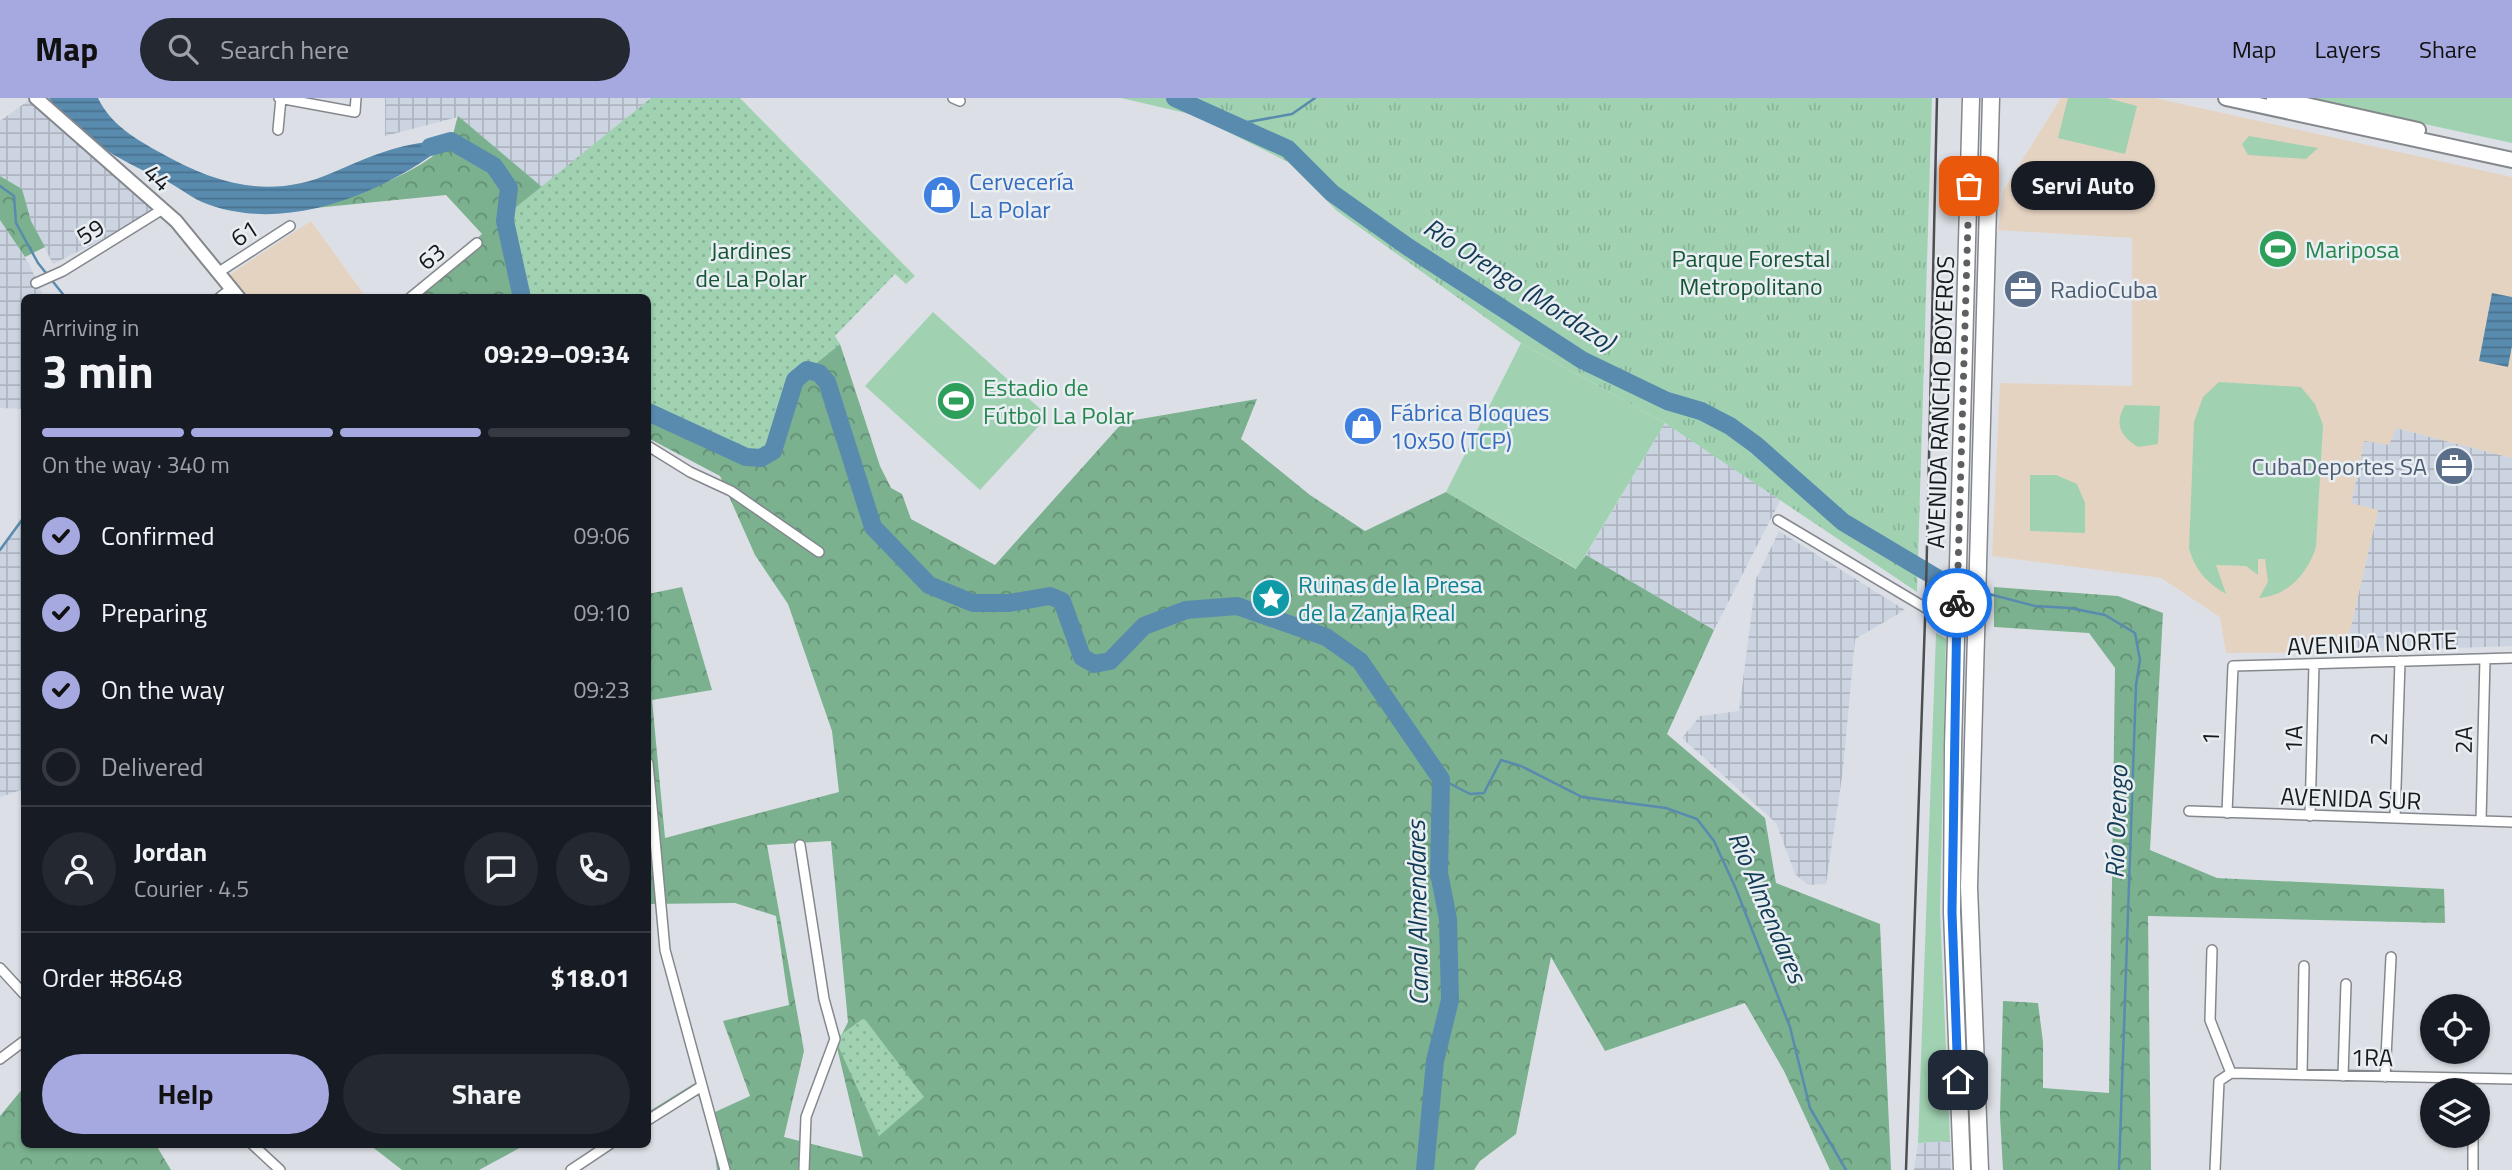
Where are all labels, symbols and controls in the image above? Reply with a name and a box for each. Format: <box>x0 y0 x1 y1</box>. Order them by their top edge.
search box <box>140 18 630 81</box>
text: Map <box>35 24 98 74</box>
icon: search <box>164 30 202 68</box>
text: Search here <box>220 30 349 69</box>
text: Map <box>2232 31 2277 67</box>
text: Layers <box>2315 31 2381 67</box>
text: Share <box>2419 31 2477 67</box>
street label: 44 <box>136 155 180 199</box>
pin <box>1939 156 1999 216</box>
callout: Servi Auto <box>2011 162 2154 210</box>
place label: Cervecería La Polar <box>969 163 1074 227</box>
icon: bag <box>1950 167 1988 205</box>
text: Servi Auto <box>2032 168 2134 203</box>
shop icon: Cervecería La Polar <box>921 174 963 216</box>
water label: Río Orengo (Mordazo) <box>1416 208 1624 361</box>
street label: 59 <box>69 209 111 253</box>
street label: 61 <box>223 211 265 255</box>
sports icon: Mariposa <box>2257 228 2299 270</box>
place label: Mariposa <box>2305 231 2399 267</box>
park label: Jardines de La Polar <box>695 232 807 296</box>
street label: 63 <box>409 234 453 278</box>
park label: Parque Forestal Metropolitano <box>1671 240 1831 304</box>
street label: AVENIDA RANCHO BOYEROS <box>1917 255 1963 549</box>
office icon: RadioCuba <box>2002 268 2044 310</box>
place label: RadioCuba <box>2050 271 2158 307</box>
text: Arriving in <box>42 310 139 345</box>
text: 09:29–09:34 <box>484 334 630 373</box>
text: 3 min <box>42 336 154 406</box>
place label: Estadio de Fútbol La Polar <box>983 369 1134 433</box>
sports icon: Estadio de Fútbol La Polar <box>935 380 977 422</box>
place label: Fábrica Bloques 10x50 (TCP) <box>1390 394 1549 458</box>
shop icon: Fábrica Bloques 10x50 (TCP) <box>1342 405 1384 447</box>
office icon: CubaDeportes SA <box>2433 445 2475 487</box>
text: On the way · 340 m <box>42 447 230 482</box>
place label: CubaDeportes SA <box>2252 448 2427 484</box>
text: Confirmed <box>101 516 215 555</box>
icon: check <box>42 517 80 555</box>
text: 09:06 <box>573 518 630 553</box>
place label: Ruinas de la Presa de la Zanja Real <box>1298 566 1483 630</box>
courier <box>1922 568 1992 638</box>
place icon: Ruinas de la Presa de la Zanja Real <box>1250 577 1292 619</box>
icon: bike <box>1938 584 1976 622</box>
text: Preparing <box>101 593 207 632</box>
icon: check <box>42 594 80 632</box>
text: 09:10 <box>573 595 630 630</box>
street label: AVENIDA NORTE <box>2286 622 2458 664</box>
text: On the way <box>101 670 225 709</box>
icon: check <box>42 671 80 709</box>
text: 09:23 <box>573 672 630 707</box>
street label: 1A <box>2275 725 2311 753</box>
street label: 2A <box>2445 726 2481 754</box>
street label: 1 <box>2192 731 2228 745</box>
street label: 2 <box>2360 732 2396 746</box>
text: Delivered <box>101 747 204 786</box>
water label: Río Orengo <box>2095 764 2137 879</box>
street label: AVENIDA SUR <box>2280 778 2422 818</box>
water label: Canal Almendares <box>1396 818 1438 1006</box>
water label: Río Almendares <box>1719 825 1818 990</box>
button: person <box>42 832 116 906</box>
text: Jordan <box>134 832 207 871</box>
button: chat <box>464 832 538 906</box>
button: phone <box>556 832 630 906</box>
text: Courier · 4.5 <box>134 871 249 906</box>
text: Order #8648 <box>42 958 182 997</box>
text: $18.01 <box>551 958 630 997</box>
map controls <box>2420 994 2490 1148</box>
button: locate <box>2420 994 2490 1064</box>
street label: 1RA <box>2351 1039 2393 1075</box>
pin <box>1928 1050 1988 1110</box>
button: Help <box>42 1054 329 1134</box>
button: Share <box>343 1054 630 1134</box>
icon: home <box>1939 1061 1977 1099</box>
button: layers <box>2420 1078 2490 1148</box>

